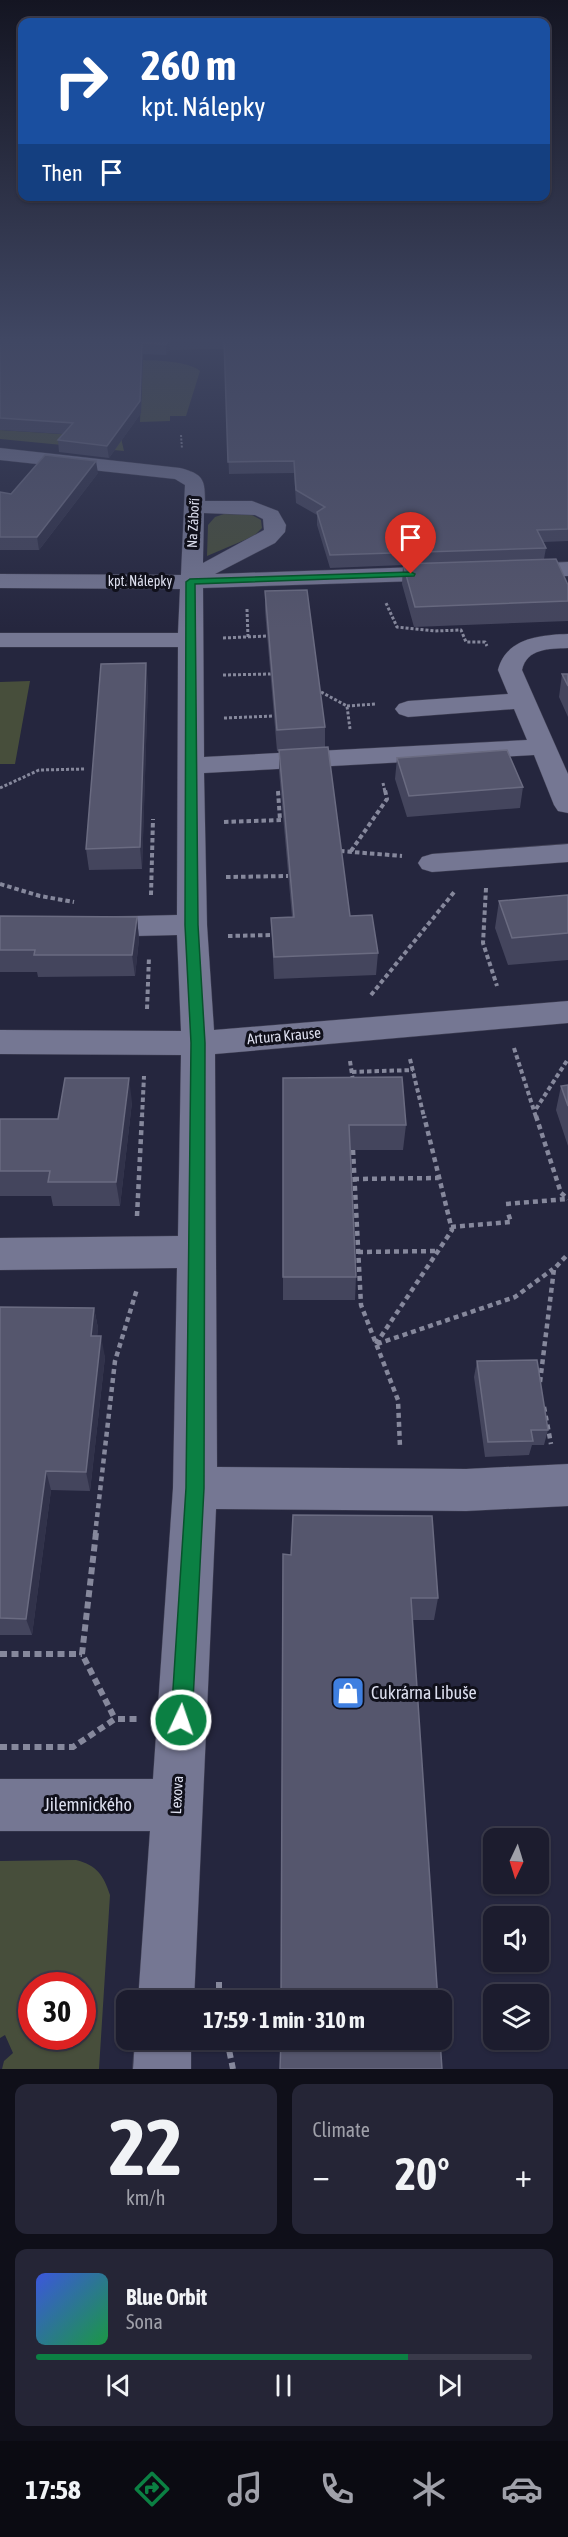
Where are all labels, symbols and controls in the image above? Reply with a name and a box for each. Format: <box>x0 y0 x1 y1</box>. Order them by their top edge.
text: 260 m <box>141 41 236 89</box>
icon: right <box>42 42 120 120</box>
text: kpt. Nálepky <box>141 91 265 122</box>
icon: arrive <box>95 156 128 189</box>
text: Then <box>42 160 83 186</box>
street label: Na Záboří <box>184 498 202 548</box>
pin <box>385 512 436 574</box>
icon: arrive <box>394 521 427 554</box>
street label: kpt. Nálepky <box>108 573 172 589</box>
street label: Artura Krause <box>246 1024 322 1047</box>
shop icon: Cukrárna Libuše <box>330 1675 366 1711</box>
place label: Cukrárna Libuše <box>371 1682 477 1703</box>
position arrow <box>149 1688 213 1752</box>
street label: Lexova <box>167 1775 186 1815</box>
street label: Jilemnického <box>44 1794 132 1815</box>
north arrow <box>483 1828 549 1894</box>
map controls <box>483 1828 549 2050</box>
button: sound <box>483 1906 549 1972</box>
speed limit sign: 30 <box>18 1972 96 2050</box>
button: layers <box>483 1984 549 2050</box>
text: 17:59 · 1 min · 310 m <box>203 2007 365 2033</box>
text: 22 <box>109 2102 182 2192</box>
text: Climate <box>313 2118 370 2141</box>
text: 20° <box>395 2148 450 2200</box>
text: − <box>313 2156 330 2194</box>
text: + <box>515 2156 532 2194</box>
text: km/h <box>126 2186 166 2209</box>
text: Blue Orbit <box>126 2284 207 2310</box>
text: Sona <box>126 2310 163 2333</box>
icon: previous <box>102 2369 135 2402</box>
icon: pause <box>267 2369 300 2402</box>
icon: next <box>433 2369 466 2402</box>
icon: directions <box>131 2468 173 2510</box>
icon: music <box>224 2468 266 2510</box>
icon: phone <box>316 2468 358 2510</box>
icon: climate <box>408 2468 450 2510</box>
icon: car <box>501 2468 543 2510</box>
text: 17:58 <box>25 2474 81 2505</box>

